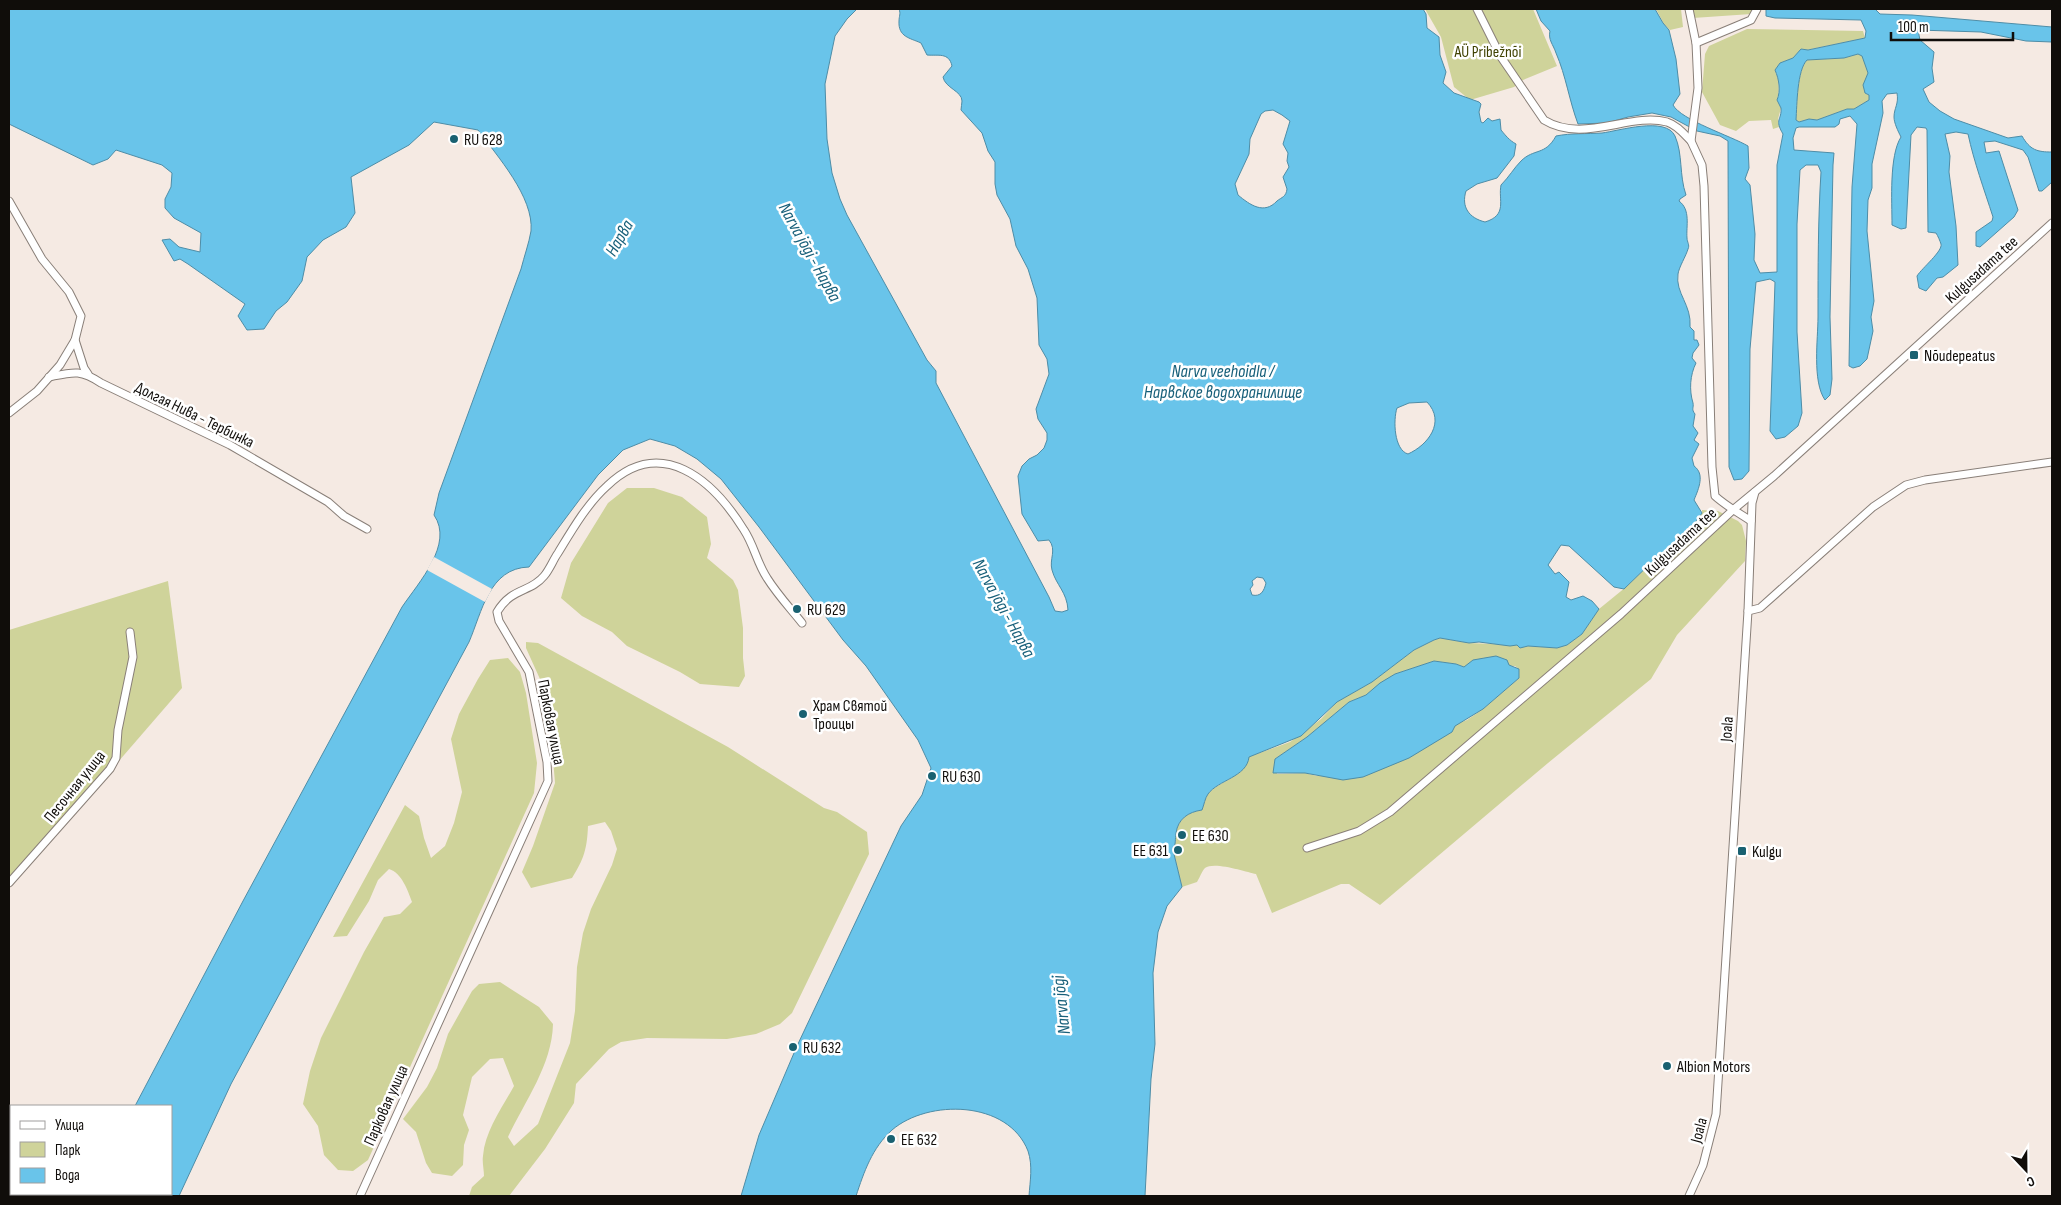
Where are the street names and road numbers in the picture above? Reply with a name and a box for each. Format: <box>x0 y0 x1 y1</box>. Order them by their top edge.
street label: Kulgusadama tee <box>1942 233 2022 308</box>
street label: Долгая Нива - Тербинка <box>132 378 257 452</box>
street label: Kulgusadama tee <box>1641 504 1721 580</box>
street label: Парковая улица <box>533 678 568 766</box>
street label: Joala <box>1717 716 1738 743</box>
street label: Песочная улица <box>40 747 110 827</box>
street label: Парковая улица <box>360 1062 413 1149</box>
street label: Joala <box>1687 1116 1712 1146</box>

